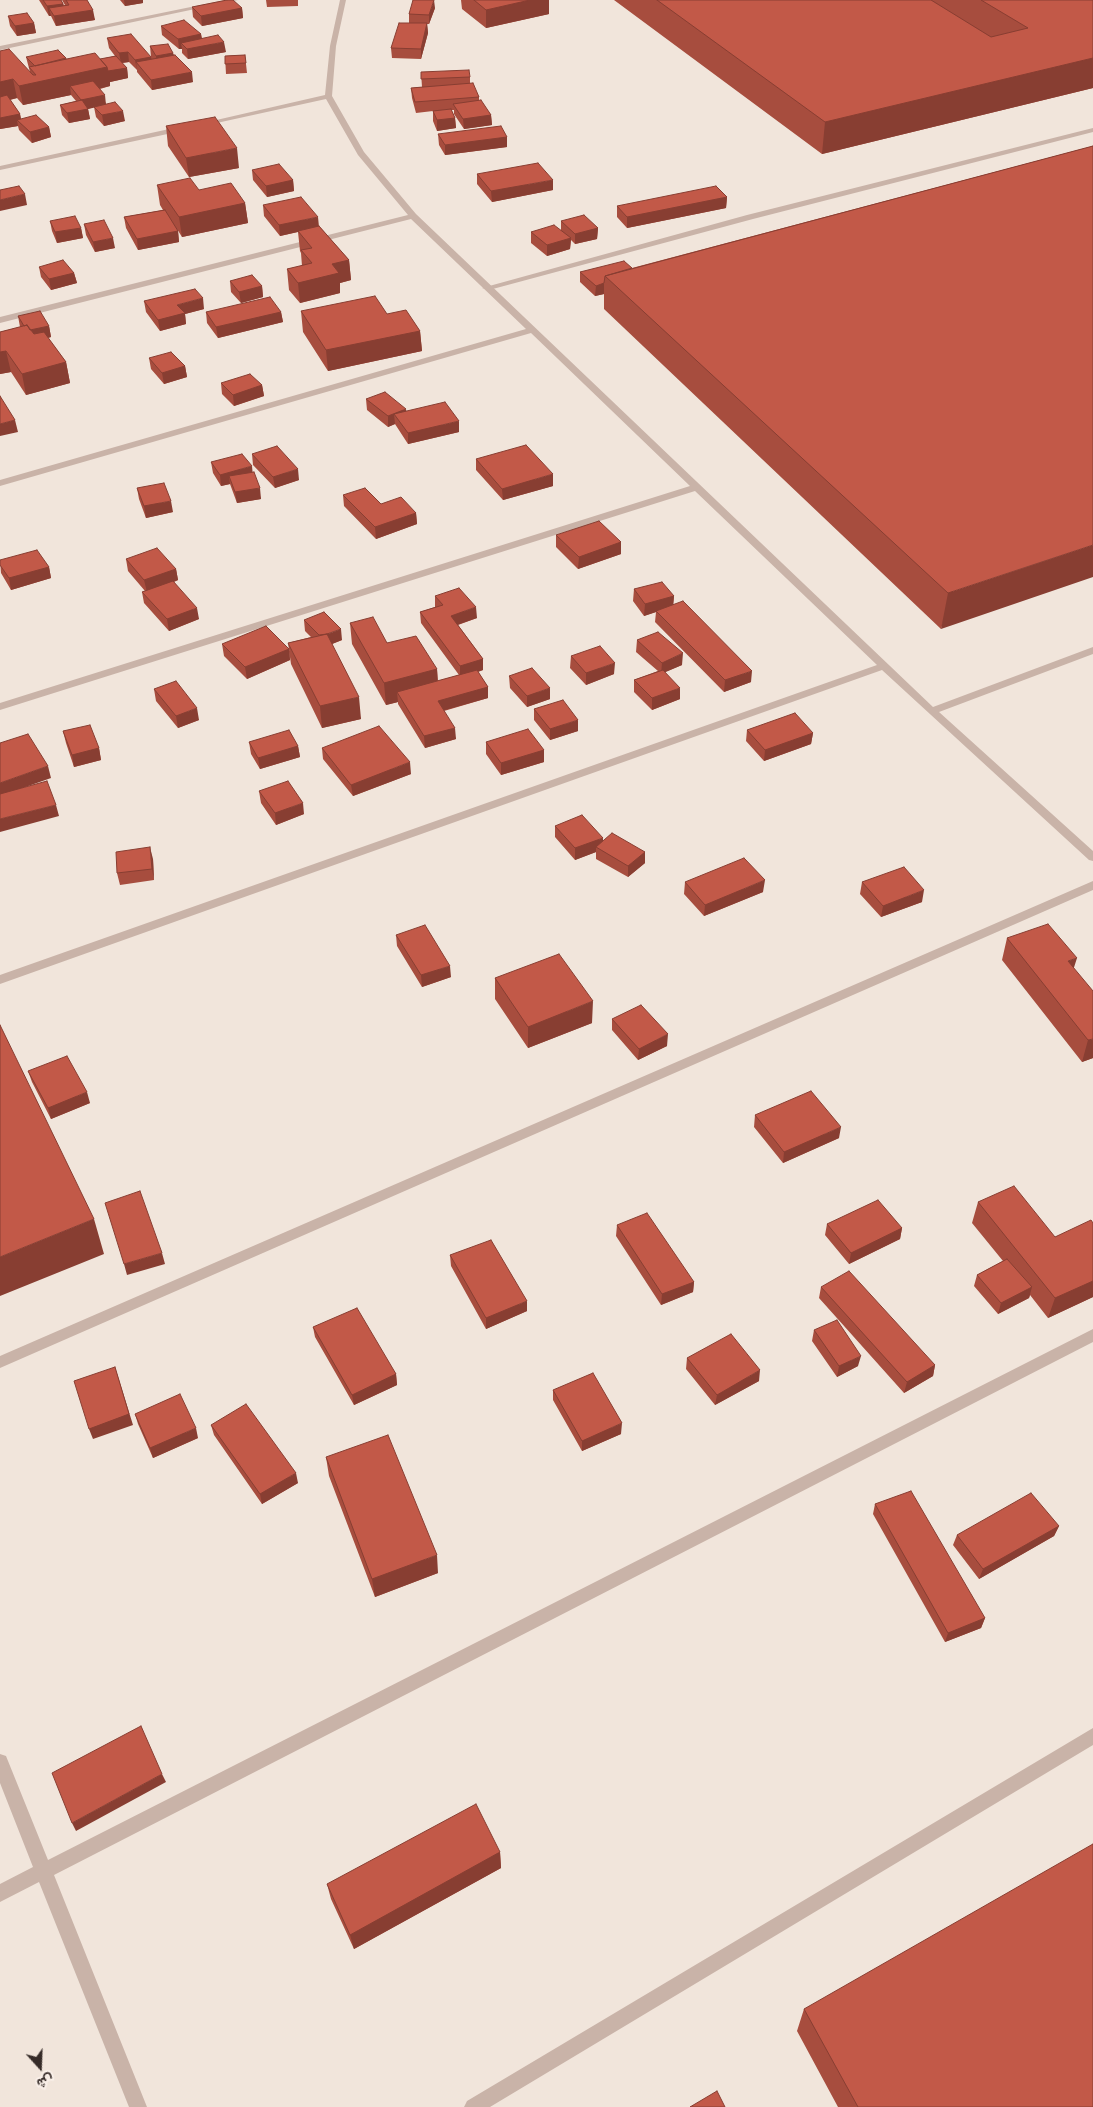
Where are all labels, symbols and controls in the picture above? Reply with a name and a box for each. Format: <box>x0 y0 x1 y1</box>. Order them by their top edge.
north arrow <box>15 2042 65 2092</box>
text: ش <box>34 2071 56 2092</box>

